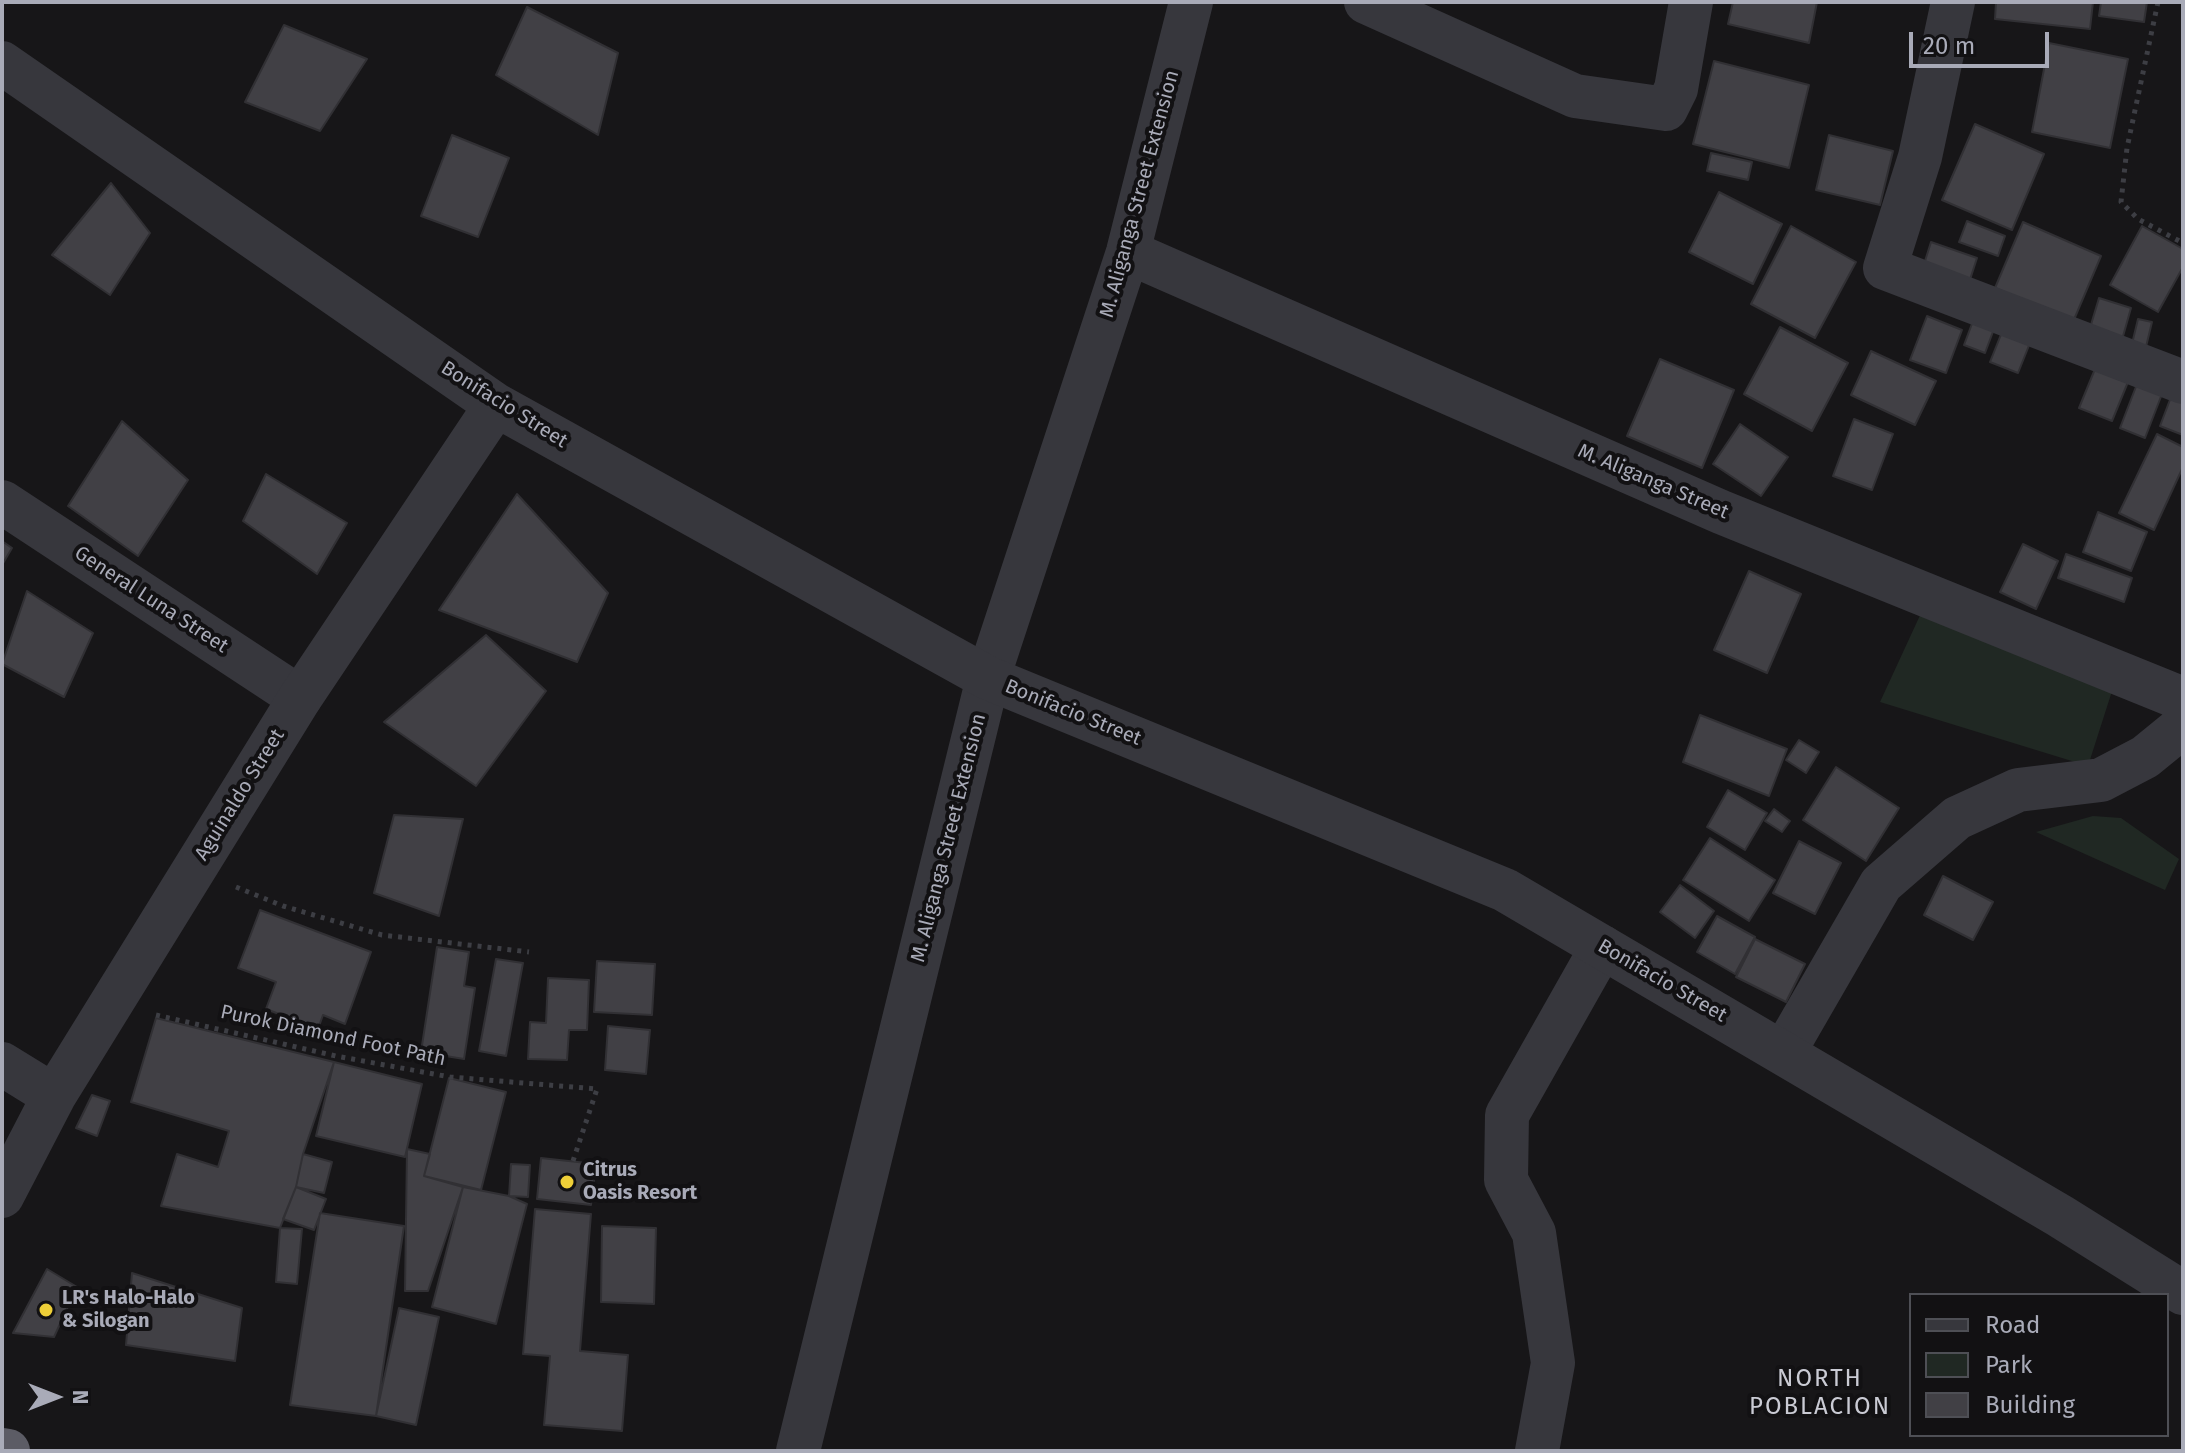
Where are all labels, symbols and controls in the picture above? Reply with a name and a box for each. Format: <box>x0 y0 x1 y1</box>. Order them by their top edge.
scale bar <box>1913 16 2053 66</box>
text: 20 m <box>1923 32 1975 60</box>
street label: M. Aliganga Street Extension <box>1095 68 1185 320</box>
street label: Bonifacio Street <box>436 356 572 454</box>
street label: M. Aliganga Street <box>1574 439 1732 525</box>
street label: General Luna Street <box>70 541 232 659</box>
street label: Bonifacio Street <box>1001 675 1145 751</box>
street label: M. Aliganga Street Extension <box>906 711 992 965</box>
street label: Aguinaldo Street <box>190 725 290 865</box>
street label: Bonifacio Street <box>1593 934 1731 1028</box>
street label: Purok Diamond Foot Path <box>218 1000 448 1072</box>
place label: Citrus Oasis Resort <box>583 1158 697 1205</box>
marker: Citrus Oasis Resort <box>558 1173 576 1191</box>
place label: LR's Halo-Halo & Silogan <box>62 1286 195 1333</box>
legend <box>1909 1293 2169 1437</box>
marker: LR's Halo-Halo & Silogan <box>37 1301 55 1319</box>
text: Road <box>1985 1311 2040 1339</box>
text: Park <box>1985 1351 2032 1379</box>
north arrow <box>16 1357 96 1437</box>
district label: NORTH POBLACION <box>1749 1365 1891 1421</box>
text: N <box>67 1390 94 1404</box>
text: Building <box>1985 1391 2075 1419</box>

